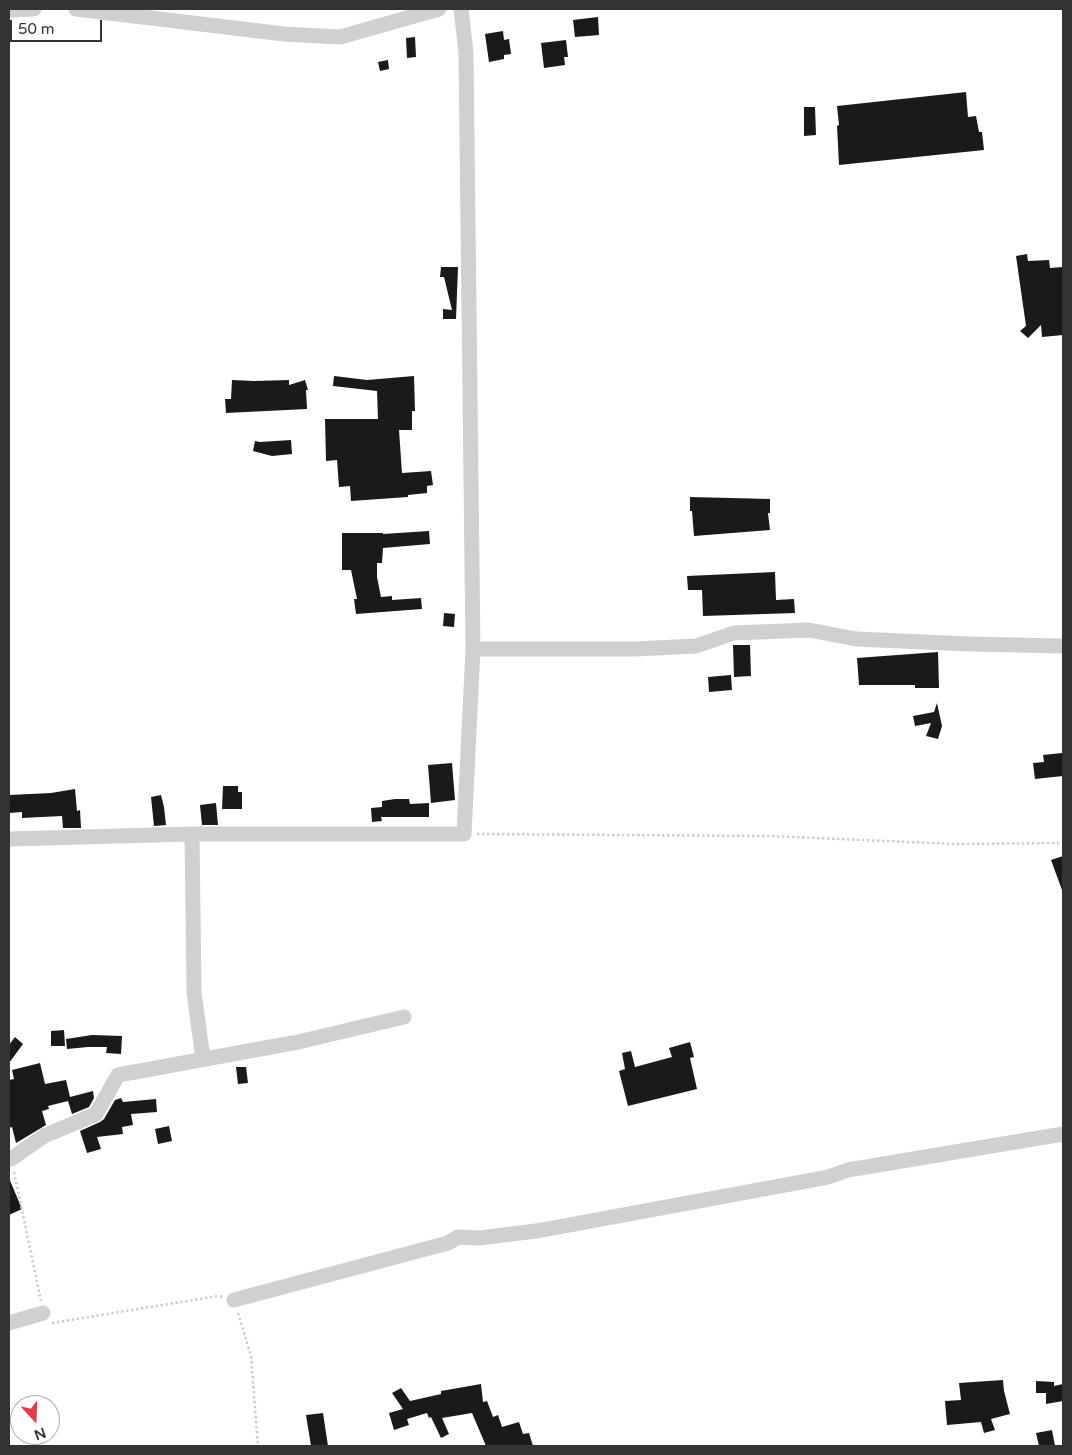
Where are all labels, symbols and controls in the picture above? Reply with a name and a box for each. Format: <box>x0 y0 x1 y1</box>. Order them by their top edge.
scale bar <box>12 10 105 42</box>
text: 50 m <box>18 20 55 38</box>
north arrow <box>10 1395 60 1445</box>
text: N <box>32 1424 48 1444</box>

